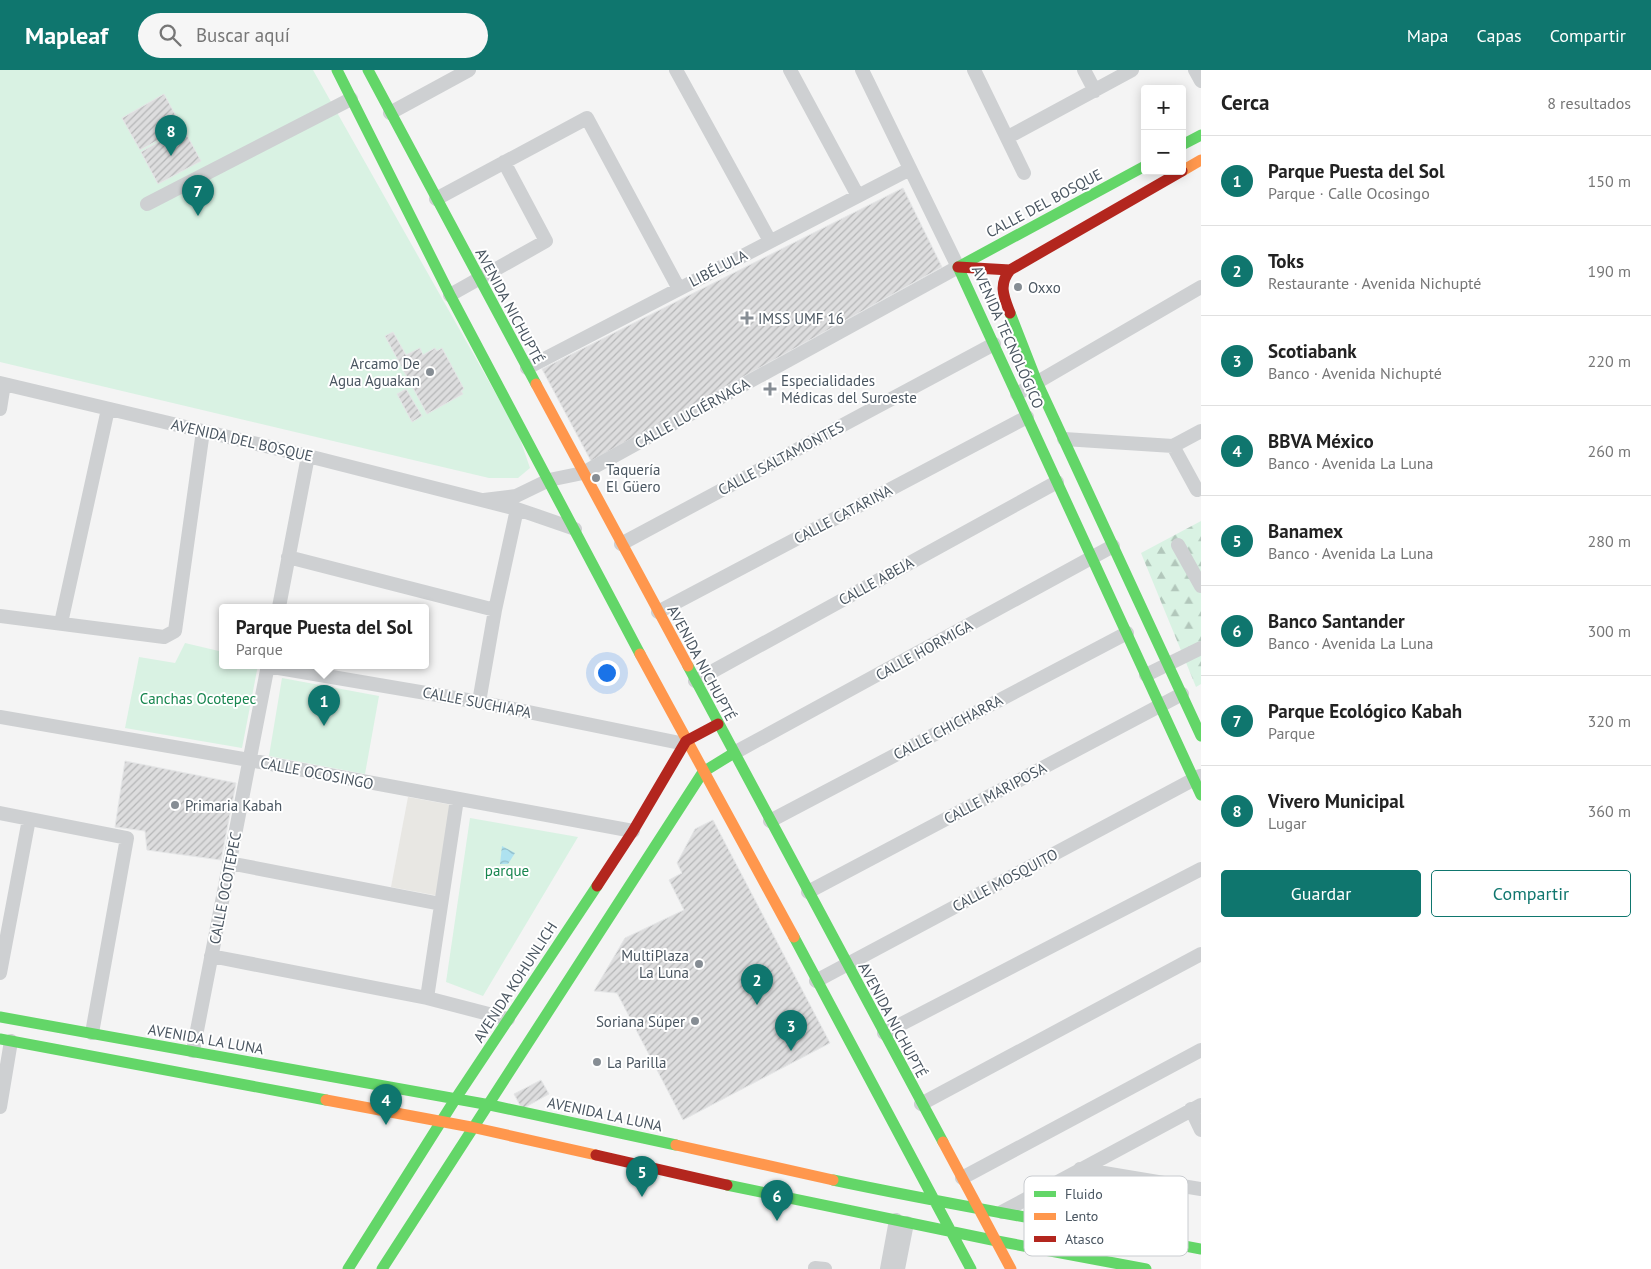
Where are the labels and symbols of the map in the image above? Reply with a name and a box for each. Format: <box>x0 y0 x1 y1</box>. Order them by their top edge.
pin: 8 <box>155 115 187 156</box>
street label: CALLE DEL BOSQUE <box>983 164 1105 242</box>
pin: 7 <box>182 175 214 216</box>
street label: AVENIDA NICHUPTÉ <box>472 245 548 367</box>
street label: LIBÉLULA <box>686 245 751 291</box>
street label: AVENIDA TECNOLÓGICO <box>968 263 1048 411</box>
place label: Oxxo <box>1028 278 1061 297</box>
marker: Oxxo <box>1012 281 1024 293</box>
place label: IMSS UMF 16 <box>758 309 844 328</box>
marker: IMSS UMF 16 <box>740 311 754 325</box>
place label: Arcamo De Agua Aguakan <box>329 354 420 390</box>
marker: Arcamo De Agua Aguakan <box>424 366 436 378</box>
place label: Especialidades Médicas del Suroeste <box>781 371 917 407</box>
street label: CALLE LUCIÉRNAGA <box>631 373 753 452</box>
marker: Especialidades Médicas del Suroeste <box>763 382 777 396</box>
street label: AVENIDA DEL BOSQUE <box>169 414 315 466</box>
street label: CALLE SALTAMONTES <box>715 417 847 499</box>
place label: Taquería El Güero <box>606 460 661 496</box>
marker: Taquería El Güero <box>590 472 602 484</box>
street label: CALLE CATARINA <box>791 480 896 548</box>
street label: CALLE ABEJA <box>835 553 917 609</box>
street label: AVENIDA NICHUPTÉ <box>664 602 740 724</box>
street label: CALLE HORMIGA <box>872 615 976 684</box>
your location <box>594 660 620 686</box>
street label: CALLE SUCHIAPA <box>421 682 533 722</box>
pin: 1 <box>308 685 340 726</box>
park label: Canchas Ocotepec <box>140 689 256 708</box>
street label: CALLE CHICHARRA <box>890 690 1006 764</box>
street label: CALLE OCOSINGO <box>259 753 375 793</box>
street label: CALLE MARIPOSA <box>940 758 1050 828</box>
place label: Primaria Kabah <box>185 796 282 815</box>
marker: Primaria Kabah <box>169 799 181 811</box>
street label: CALLE OCOTEPEC <box>205 830 245 946</box>
street label: CALLE MOSQUITO <box>949 844 1061 916</box>
park label: parque <box>485 861 529 880</box>
street label: AVENIDA KOHUNLICH <box>469 918 561 1046</box>
place label: MultiPlaza La Luna <box>621 946 689 982</box>
marker: MultiPlaza La Luna <box>693 958 705 970</box>
street label: AVENIDA NICHUPTÉ <box>855 959 931 1081</box>
pin: 2 <box>741 964 773 1005</box>
pin: 3 <box>775 1010 807 1051</box>
place label: Soriana Súper <box>596 1012 685 1031</box>
marker: Soriana Súper <box>689 1015 701 1027</box>
street label: AVENIDA LA LUNA <box>147 1019 266 1059</box>
place label: La Parilla <box>607 1053 667 1072</box>
marker: La Parilla <box>591 1056 603 1068</box>
pin: 4 <box>370 1084 402 1125</box>
street label: AVENIDA LA LUNA <box>546 1093 664 1136</box>
pin: 5 <box>626 1156 658 1197</box>
legend <box>1024 1176 1188 1256</box>
pin: 6 <box>761 1180 793 1221</box>
text: Fluido <box>1065 1185 1103 1203</box>
text: Lento <box>1065 1207 1098 1225</box>
text: Atasco <box>1065 1230 1104 1248</box>

